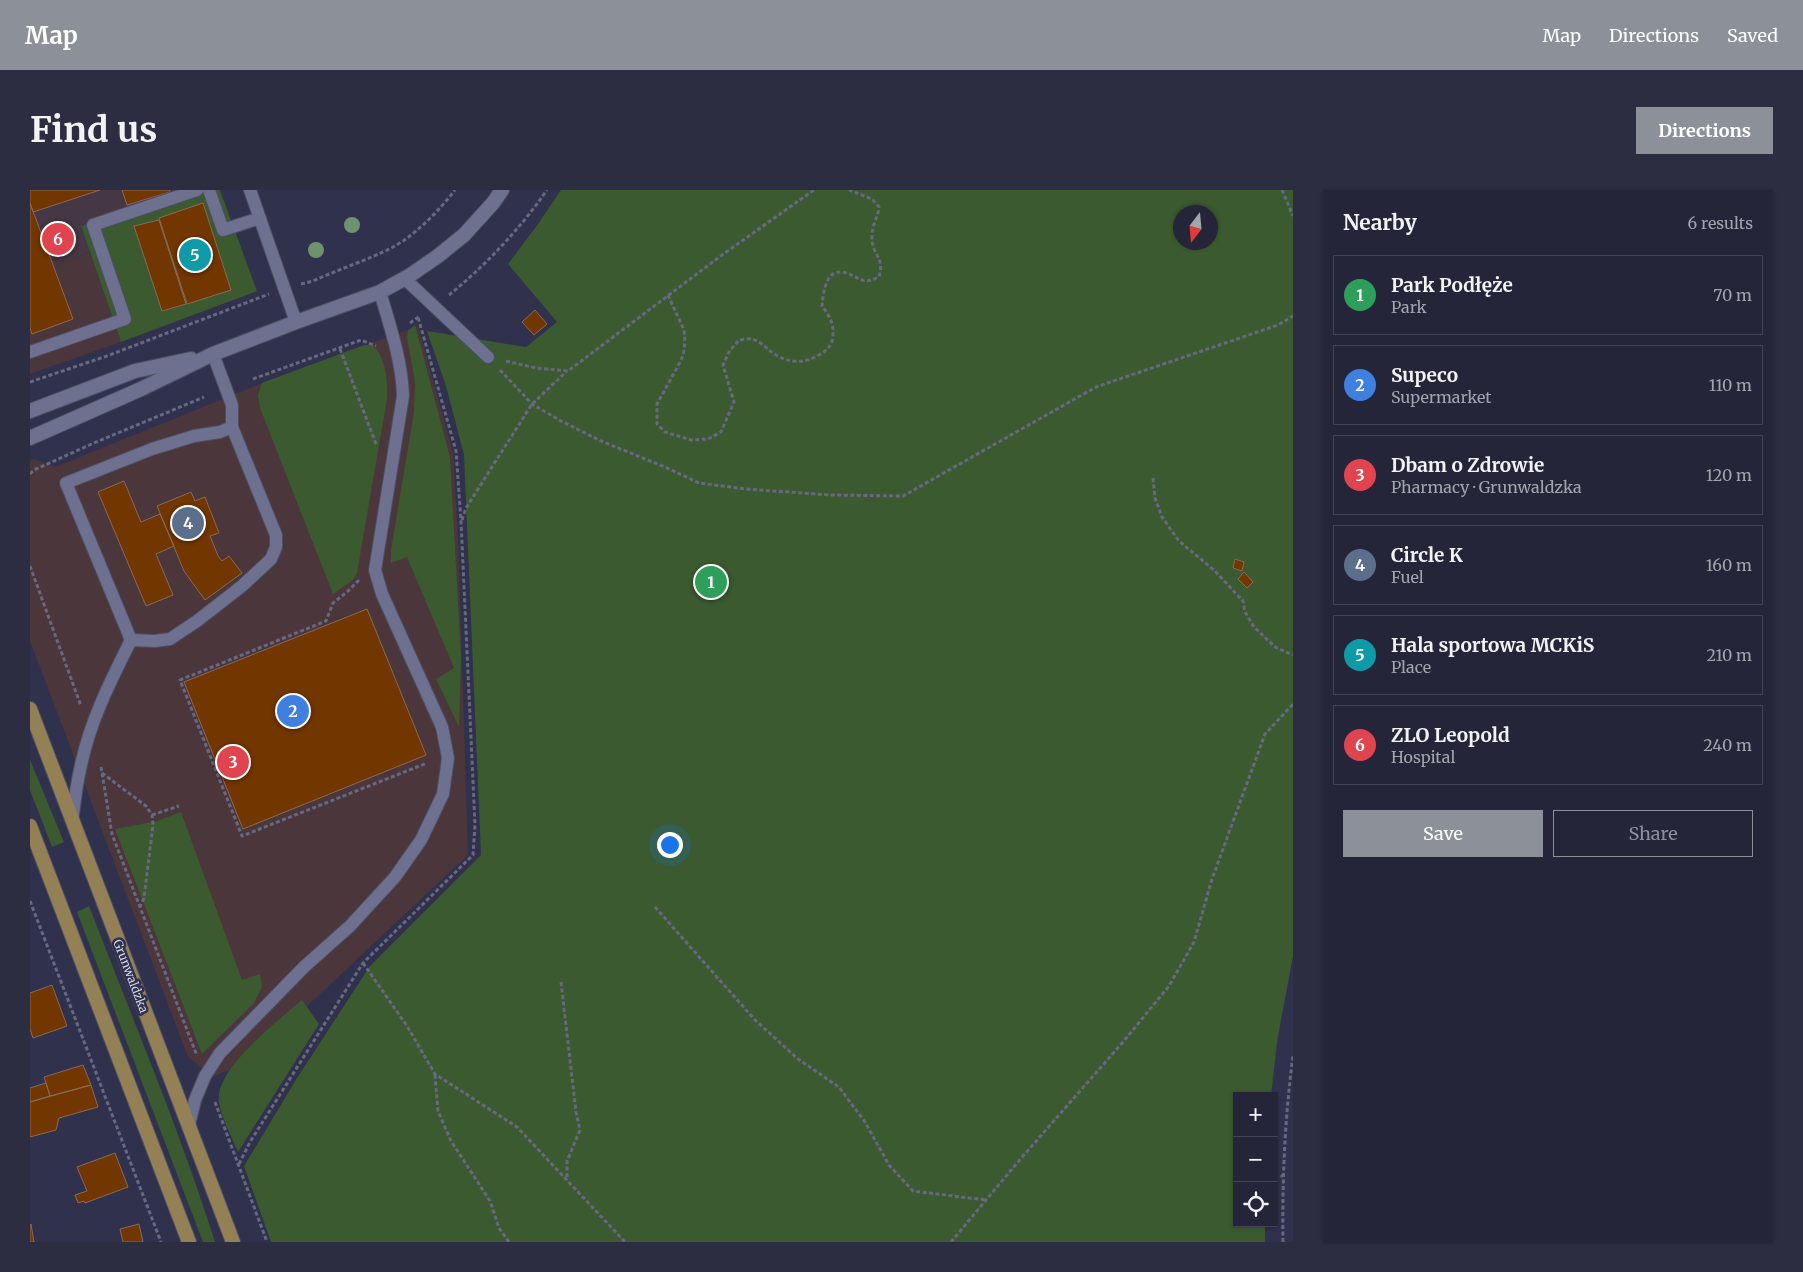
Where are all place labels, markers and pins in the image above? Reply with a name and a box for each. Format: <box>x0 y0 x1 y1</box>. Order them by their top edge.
pin: 6 <box>42 220 74 258</box>
pin: 5 <box>179 236 211 274</box>
pin: 4 <box>172 504 204 542</box>
pin: 1 <box>695 563 727 601</box>
pin: 2 <box>277 692 309 730</box>
pin: 3 <box>217 743 249 781</box>

